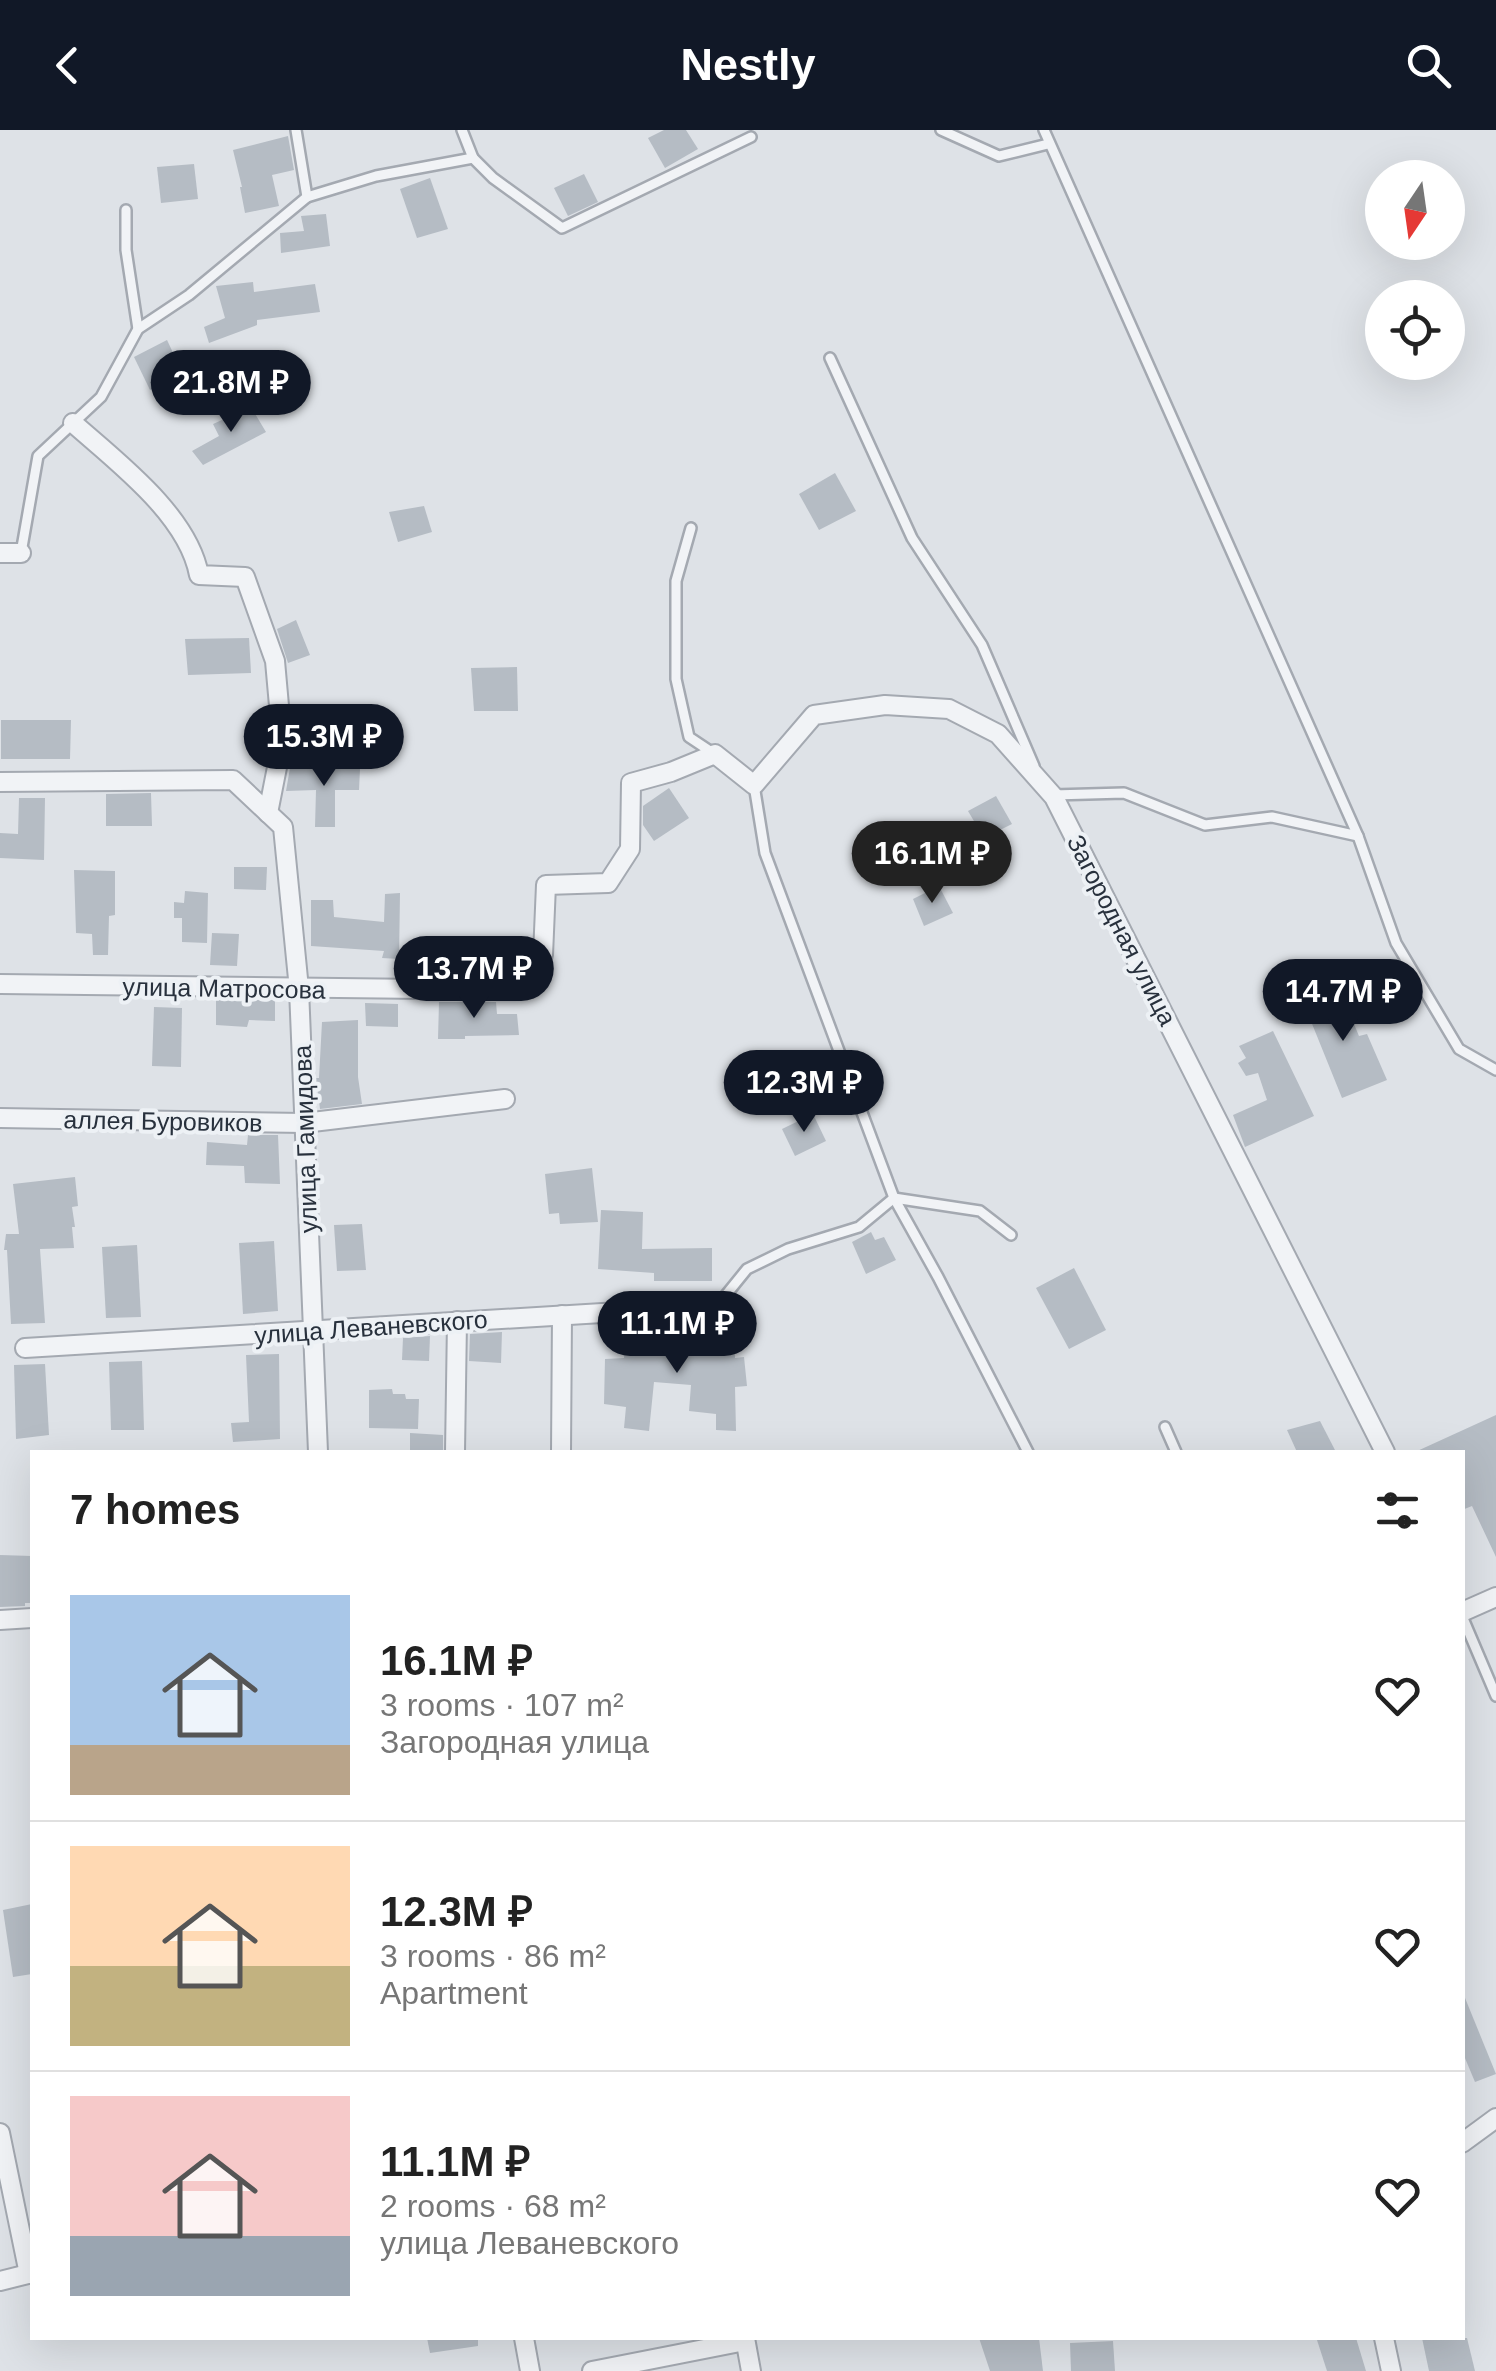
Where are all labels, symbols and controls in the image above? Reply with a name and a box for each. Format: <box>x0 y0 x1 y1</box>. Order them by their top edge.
icon: back <box>40 38 95 93</box>
icon: search <box>1401 38 1456 93</box>
text: Nestly <box>680 39 816 90</box>
north arrow <box>1365 160 1465 260</box>
map controls <box>1365 160 1465 380</box>
button: locate <box>1365 280 1465 380</box>
pin: 21.8M ₽ <box>139 350 323 435</box>
text: 21.8M ₽ <box>173 364 289 400</box>
pin: 15.3M ₽ <box>232 704 416 789</box>
text: 15.3M ₽ <box>266 718 382 754</box>
pin: 16.1M ₽ <box>840 821 1024 906</box>
street label: Загородная улица <box>1062 830 1182 1030</box>
text: 16.1M ₽ <box>874 835 990 871</box>
pin: 13.7M ₽ <box>382 936 566 1021</box>
text: 13.7M ₽ <box>416 950 532 986</box>
pin: 14.7M ₽ <box>1251 959 1435 1044</box>
street label: улица Матросова <box>122 972 326 1004</box>
text: 14.7M ₽ <box>1285 973 1401 1009</box>
street label: улица Гамидова <box>288 1044 322 1234</box>
pin: 12.3M ₽ <box>712 1050 896 1135</box>
text: 12.3M ₽ <box>746 1064 862 1100</box>
street label: аллея Буровиков <box>63 1105 263 1137</box>
pin: 11.1M ₽ <box>585 1291 769 1376</box>
street label: улица Леваневского <box>253 1305 489 1349</box>
text: 11.1M ₽ <box>620 1305 734 1341</box>
icon: filters <box>1370 1483 1425 1538</box>
text: 7 homes <box>70 1486 240 1533</box>
icon: home <box>150 1635 270 1755</box>
text: 16.1M ₽ <box>380 1637 533 1684</box>
icon: heart <box>1370 1668 1425 1723</box>
text: 3 rooms · 107 m² <box>380 1687 624 1723</box>
text: Загородная улица <box>380 1724 649 1760</box>
icon: home <box>150 1886 270 2006</box>
text: 12.3M ₽ <box>380 1888 533 1935</box>
icon: heart <box>1370 1919 1425 1974</box>
text: 3 rooms · 86 m² <box>380 1938 606 1974</box>
text: Apartment <box>380 1975 528 2011</box>
icon: home <box>150 2136 270 2256</box>
text: 11.1M ₽ <box>380 2138 531 2185</box>
icon: heart <box>1370 2169 1425 2224</box>
text: 2 rooms · 68 m² <box>380 2188 606 2224</box>
text: улица Леваневского <box>380 2225 679 2261</box>

